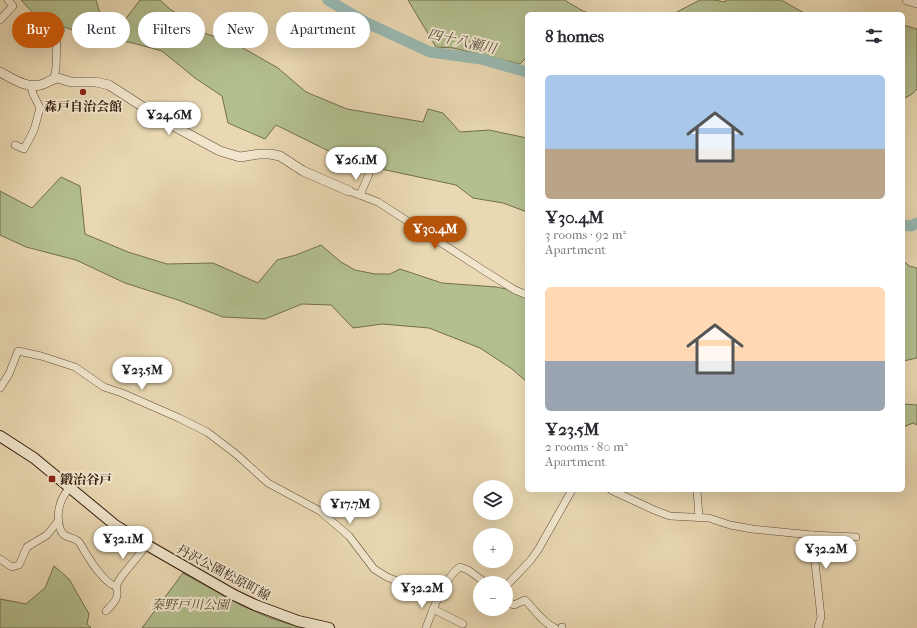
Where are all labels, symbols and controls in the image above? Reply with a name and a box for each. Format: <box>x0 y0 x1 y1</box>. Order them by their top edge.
chip: Buy <box>12 12 64 48</box>
chip: Rent <box>72 12 130 48</box>
chip: Filters <box>138 12 205 48</box>
chip: New <box>213 12 268 48</box>
chip: Apartment <box>276 12 370 48</box>
water label: 四十八瀬川 <box>426 25 500 58</box>
icon: filters <box>863 25 885 47</box>
text: 8 homes <box>545 26 604 46</box>
marker: 森戸自治会館 <box>78 87 88 97</box>
place label: 森戸自治会館 <box>44 99 122 114</box>
icon: home <box>679 101 751 173</box>
pin: ¥24.6M <box>136 102 202 136</box>
text: ¥24.6M <box>146 107 192 122</box>
pin: ¥26.1M <box>323 147 389 181</box>
text: ¥26.1M <box>335 152 377 167</box>
text: ¥30.4M <box>545 207 604 227</box>
pin: ¥30.4M <box>402 216 468 250</box>
text: ¥30.4M <box>412 221 458 236</box>
text: 3 rooms · 92 m² <box>545 227 626 242</box>
text: Apartment <box>545 242 606 257</box>
icon: home <box>679 313 751 385</box>
pin: ¥23.5M <box>109 357 175 391</box>
text: ¥23.5M <box>121 362 163 377</box>
text: ¥23.5M <box>545 419 599 439</box>
text: 2 rooms · 80 m² <box>545 439 628 454</box>
text: Apartment <box>545 454 606 469</box>
place label: 鍛治谷戸 <box>60 472 112 487</box>
marker: 鍛治谷戸 <box>47 474 57 484</box>
map controls <box>473 480 513 616</box>
button: layers <box>473 480 513 520</box>
pin: ¥17.7M <box>317 491 383 525</box>
text: ¥17.7M <box>330 496 370 511</box>
pin: ¥32.1M <box>90 526 156 560</box>
button: + <box>473 528 513 568</box>
text: ¥32.1M <box>102 531 144 546</box>
pin: ¥32.2M <box>793 536 859 570</box>
street label: 丹沢公園松原町線 <box>174 541 273 603</box>
text: ¥32.2M <box>804 541 848 556</box>
pin: ¥32.2M <box>389 575 455 609</box>
button: − <box>473 576 513 616</box>
text: ¥32.2M <box>400 580 444 595</box>
park label: 秦野戸川公園 <box>151 597 231 612</box>

